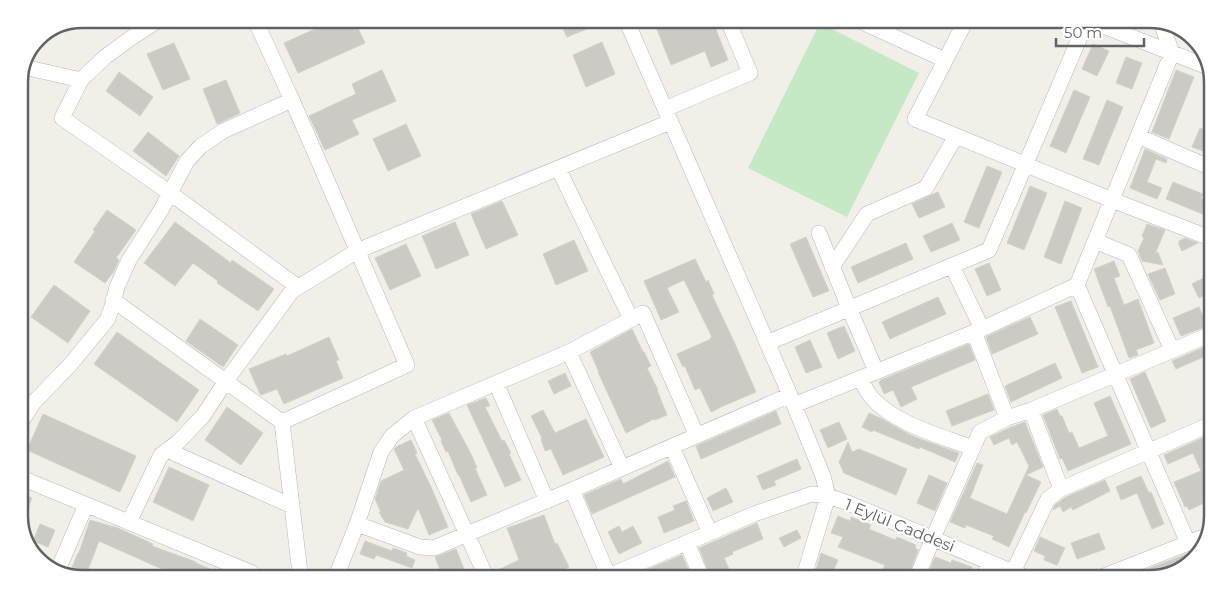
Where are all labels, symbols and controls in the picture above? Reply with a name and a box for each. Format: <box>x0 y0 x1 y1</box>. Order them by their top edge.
scale bar <box>1056 15 1144 47</box>
text: 50 m <box>1064 23 1102 42</box>
street label: 1 Eylül Caddesi <box>842 495 958 556</box>

